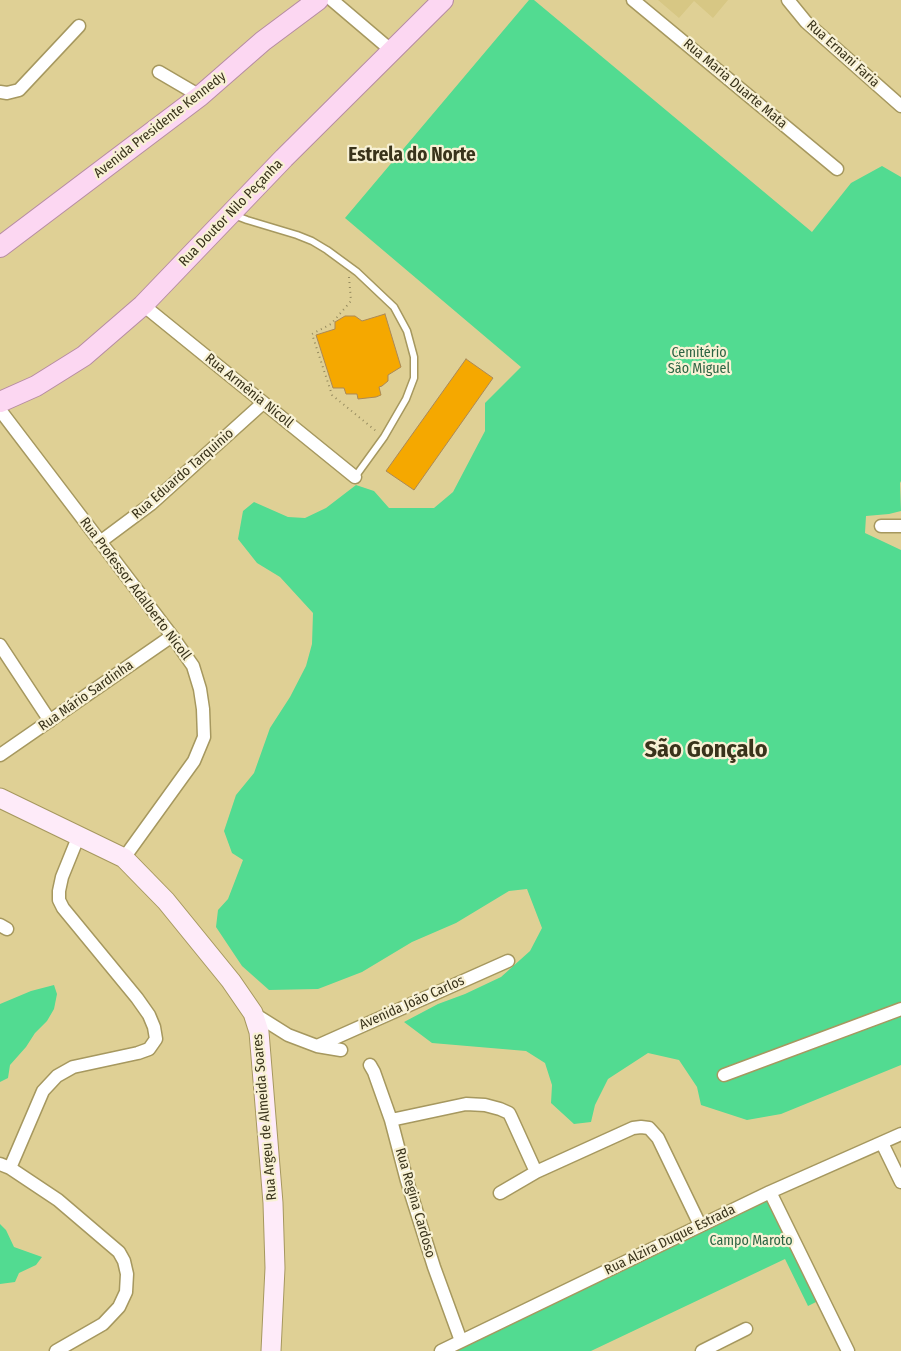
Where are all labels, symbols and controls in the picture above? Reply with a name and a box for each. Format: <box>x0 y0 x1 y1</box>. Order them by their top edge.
street label: Rua Ernani Faria <box>803 17 883 91</box>
street label: Rua Maria Duarte Mata <box>680 36 790 132</box>
street label: Avenida Presidente Kennedy <box>91 68 229 182</box>
district label: Estrela do Norte <box>348 145 476 167</box>
street label: Rua Doutor Nilo Peçanha <box>176 156 286 270</box>
park label: Cemitério São Miguel <box>668 345 730 378</box>
street label: Rua Armênia Nicoll <box>202 350 296 432</box>
street label: Rua Eduardo Tarquinio <box>129 425 237 523</box>
street label: Rua Professor Adalberto Nicoll <box>76 514 194 664</box>
street label: Rua Mário Sardinha <box>35 657 137 735</box>
district label: São Gonçalo <box>645 736 767 764</box>
street label: Avenida João Carlos <box>357 972 467 1034</box>
street label: Rua Argeu de Almeida Soares <box>249 1033 281 1201</box>
street label: Rua Regina Cardoso <box>391 1146 439 1260</box>
street label: Rua Alzira Duque Estrada <box>602 1201 738 1279</box>
park label: Campo Maroto <box>709 1233 793 1249</box>

